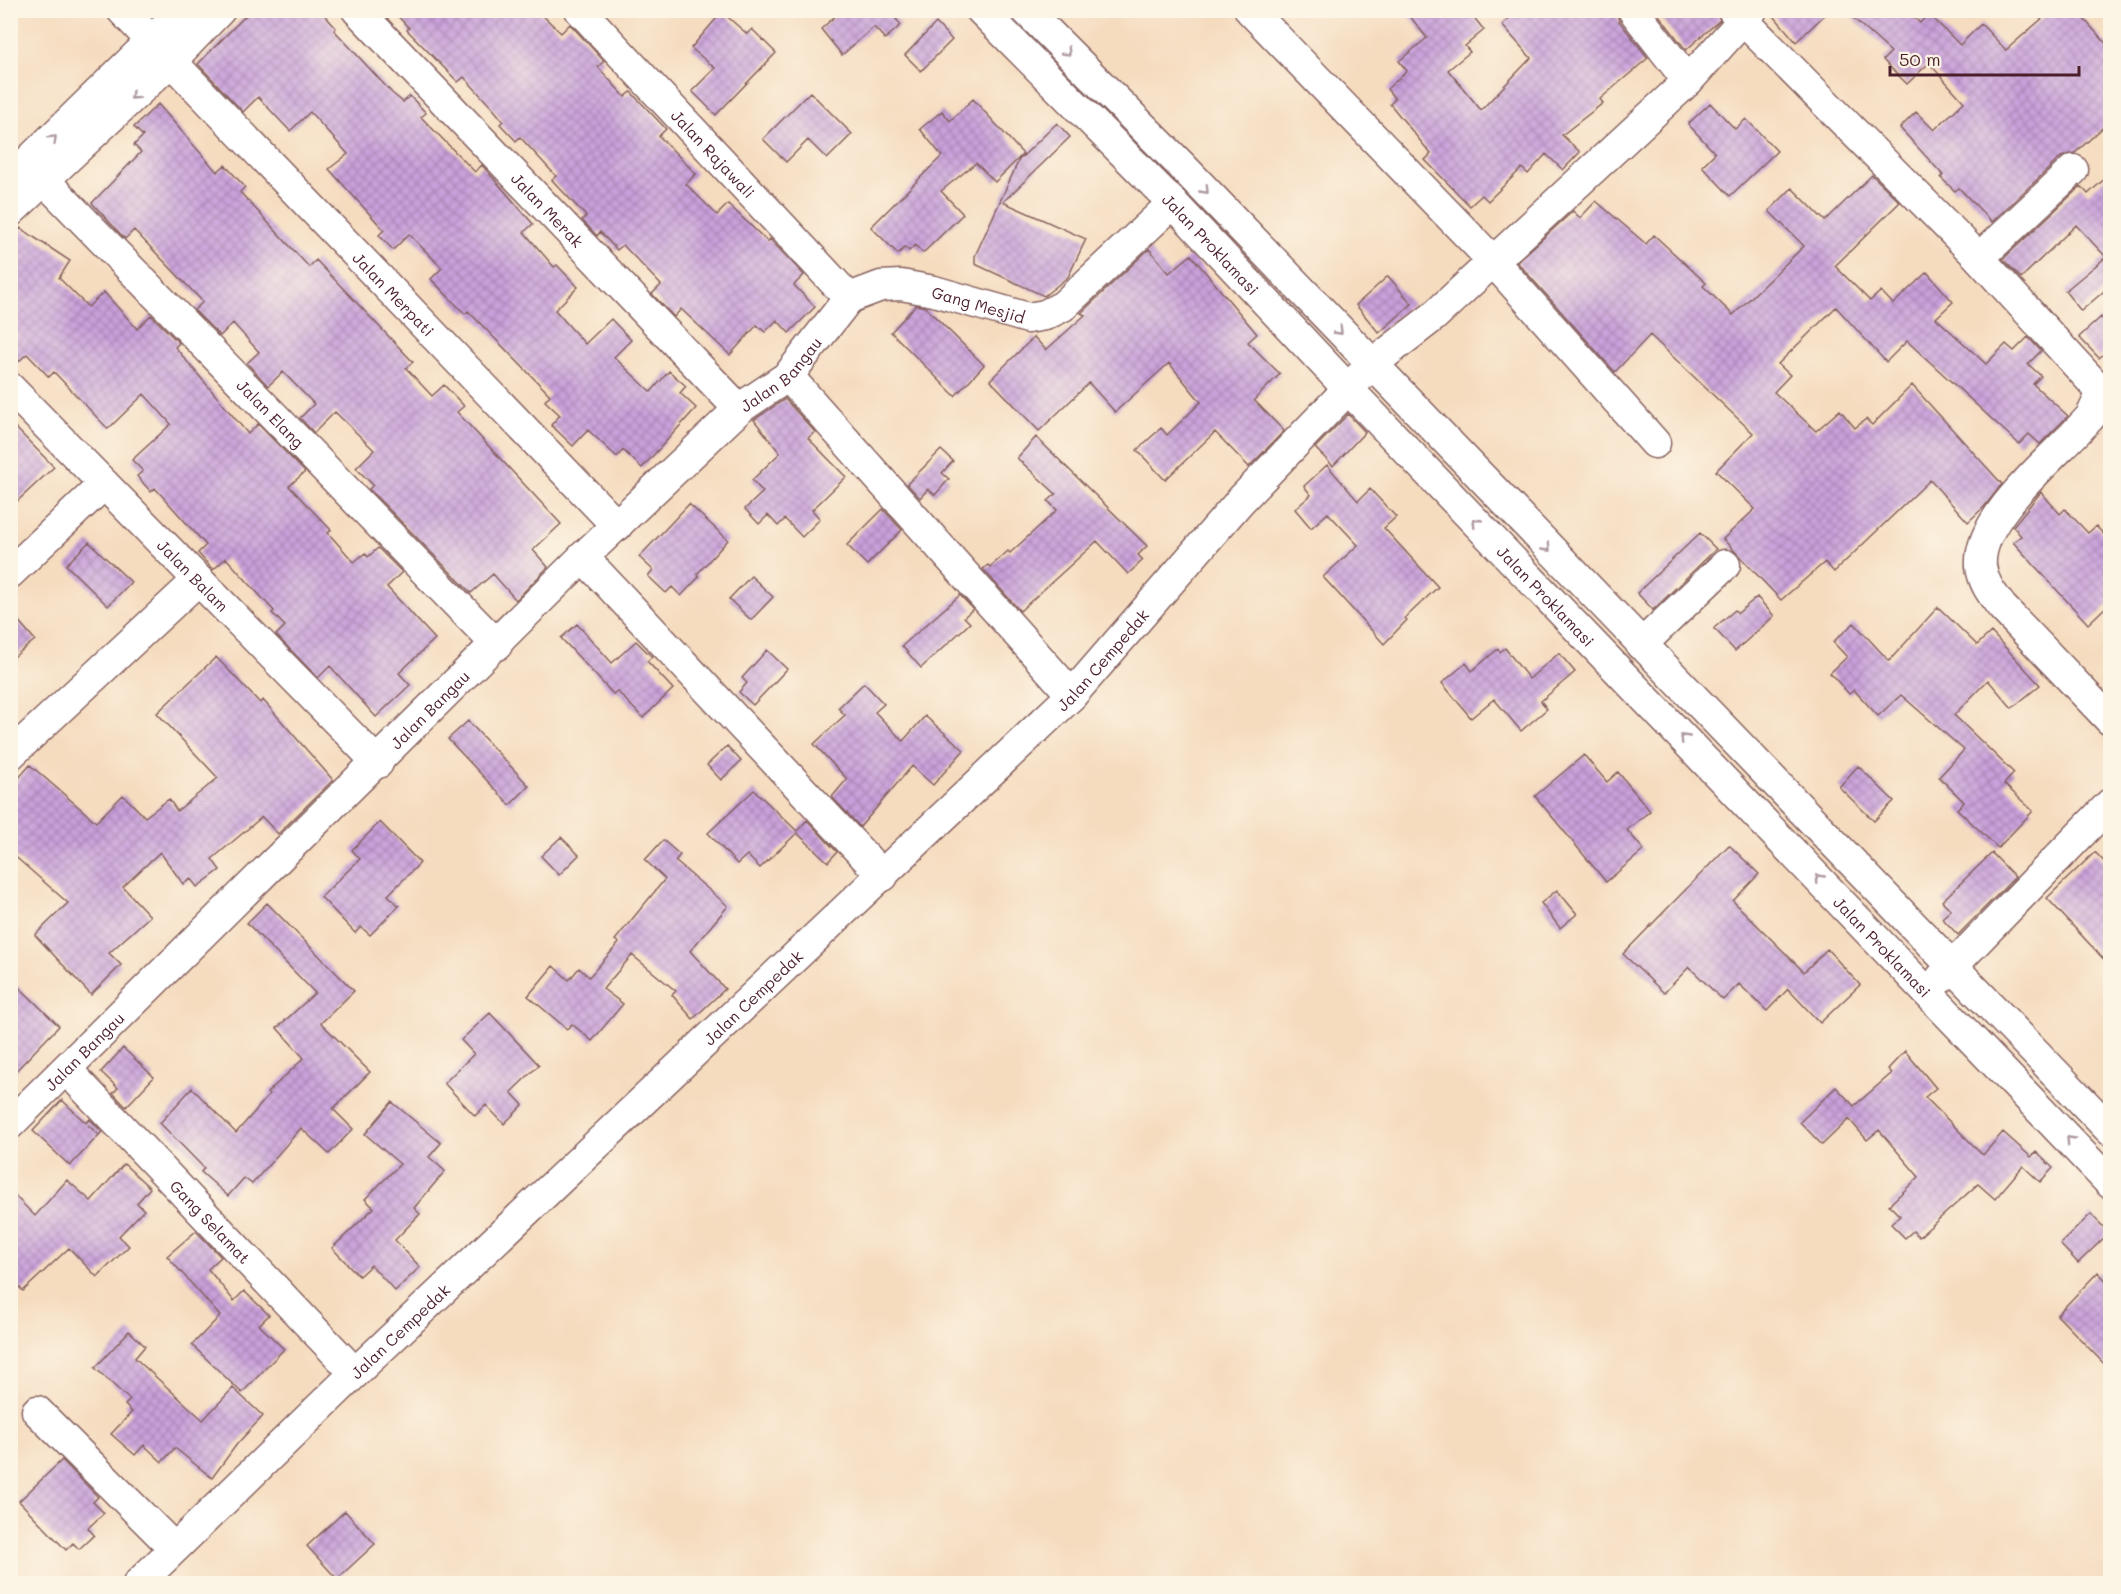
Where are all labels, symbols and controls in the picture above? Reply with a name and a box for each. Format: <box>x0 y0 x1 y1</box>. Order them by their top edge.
scale bar <box>1890 39 2079 77</box>
one-way arrow <box>1060 44 1071 55</box>
text: 50 m <box>1899 47 1941 71</box>
one-way arrow <box>131 89 142 100</box>
street label: Jalan Rajawali <box>667 105 760 202</box>
one-way arrow <box>46 135 57 146</box>
street label: Jalan Merak <box>507 167 589 251</box>
one-way arrow <box>1198 183 1209 194</box>
street label: Jalan Proklamasi <box>1158 188 1264 299</box>
street label: Jalan Merpati <box>349 247 439 340</box>
street label: Gang Mesjid <box>929 280 1028 327</box>
one-way arrow <box>1332 325 1343 335</box>
street label: Jalan Bangau <box>736 332 826 416</box>
street label: Jalan Elang <box>233 374 309 452</box>
one-way arrow <box>1472 518 1483 529</box>
street label: Jalan Balam <box>153 534 234 616</box>
street label: Jalan Proklamasi <box>1493 541 1600 651</box>
one-way arrow <box>1540 541 1551 551</box>
street label: Jalan Cempedak <box>1052 604 1153 715</box>
street label: Jalan Bangau <box>385 665 474 753</box>
one-way arrow <box>1680 734 1691 745</box>
one-way arrow <box>1815 875 1826 885</box>
street label: Jalan Proklamasi <box>1830 891 1936 1001</box>
street label: Jalan Cempedak <box>699 945 807 1049</box>
street label: Jalan Bangau <box>40 1007 128 1095</box>
one-way arrow <box>2066 1137 2077 1147</box>
street label: Gang Selamat <box>166 1175 255 1268</box>
street label: Jalan Cempedak <box>345 1279 454 1383</box>

